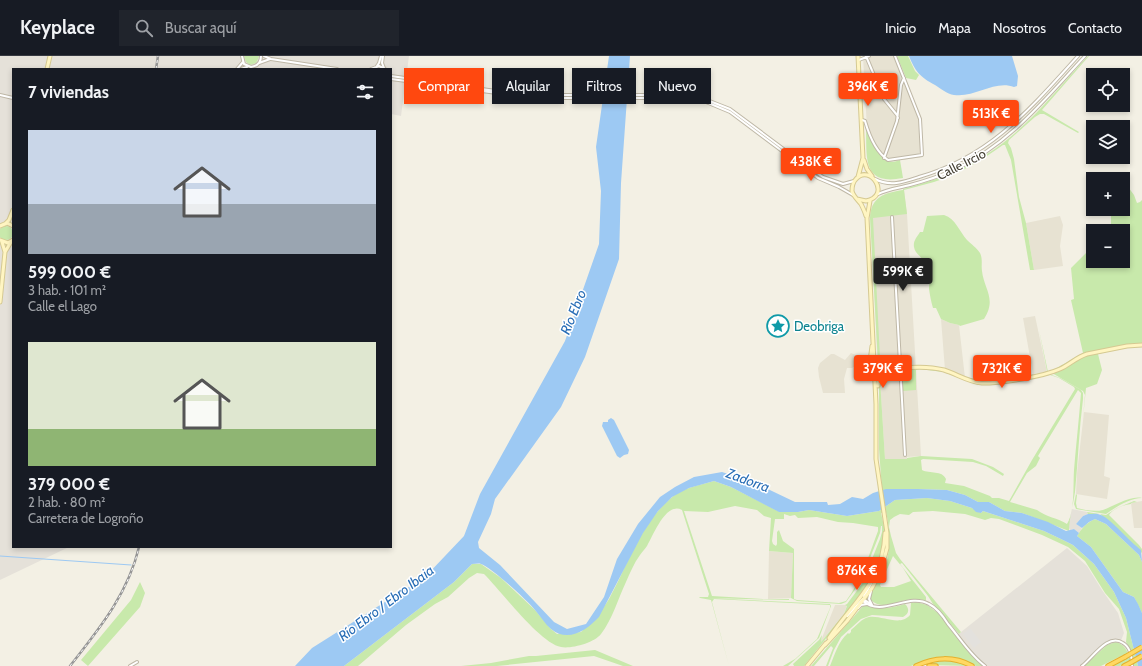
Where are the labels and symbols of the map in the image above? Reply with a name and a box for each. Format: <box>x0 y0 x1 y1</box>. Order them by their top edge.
pin: 396K € <box>835 73 901 107</box>
pin: 513K € <box>958 100 1024 134</box>
street label: Calle Ircio <box>934 145 988 183</box>
pin: 438K € <box>778 148 844 182</box>
pin: 599K € <box>870 258 936 292</box>
water label: Río Ebro <box>556 287 590 337</box>
place icon: Deobriga <box>765 313 791 339</box>
place label: Deobriga <box>794 318 845 334</box>
pin: 379K € <box>850 355 916 389</box>
pin: 732K € <box>969 355 1035 389</box>
water label: Zadorra <box>723 464 772 496</box>
pin: 876K € <box>824 557 890 591</box>
water label: Río Ebro / Ebro Ibaia <box>335 561 437 645</box>

